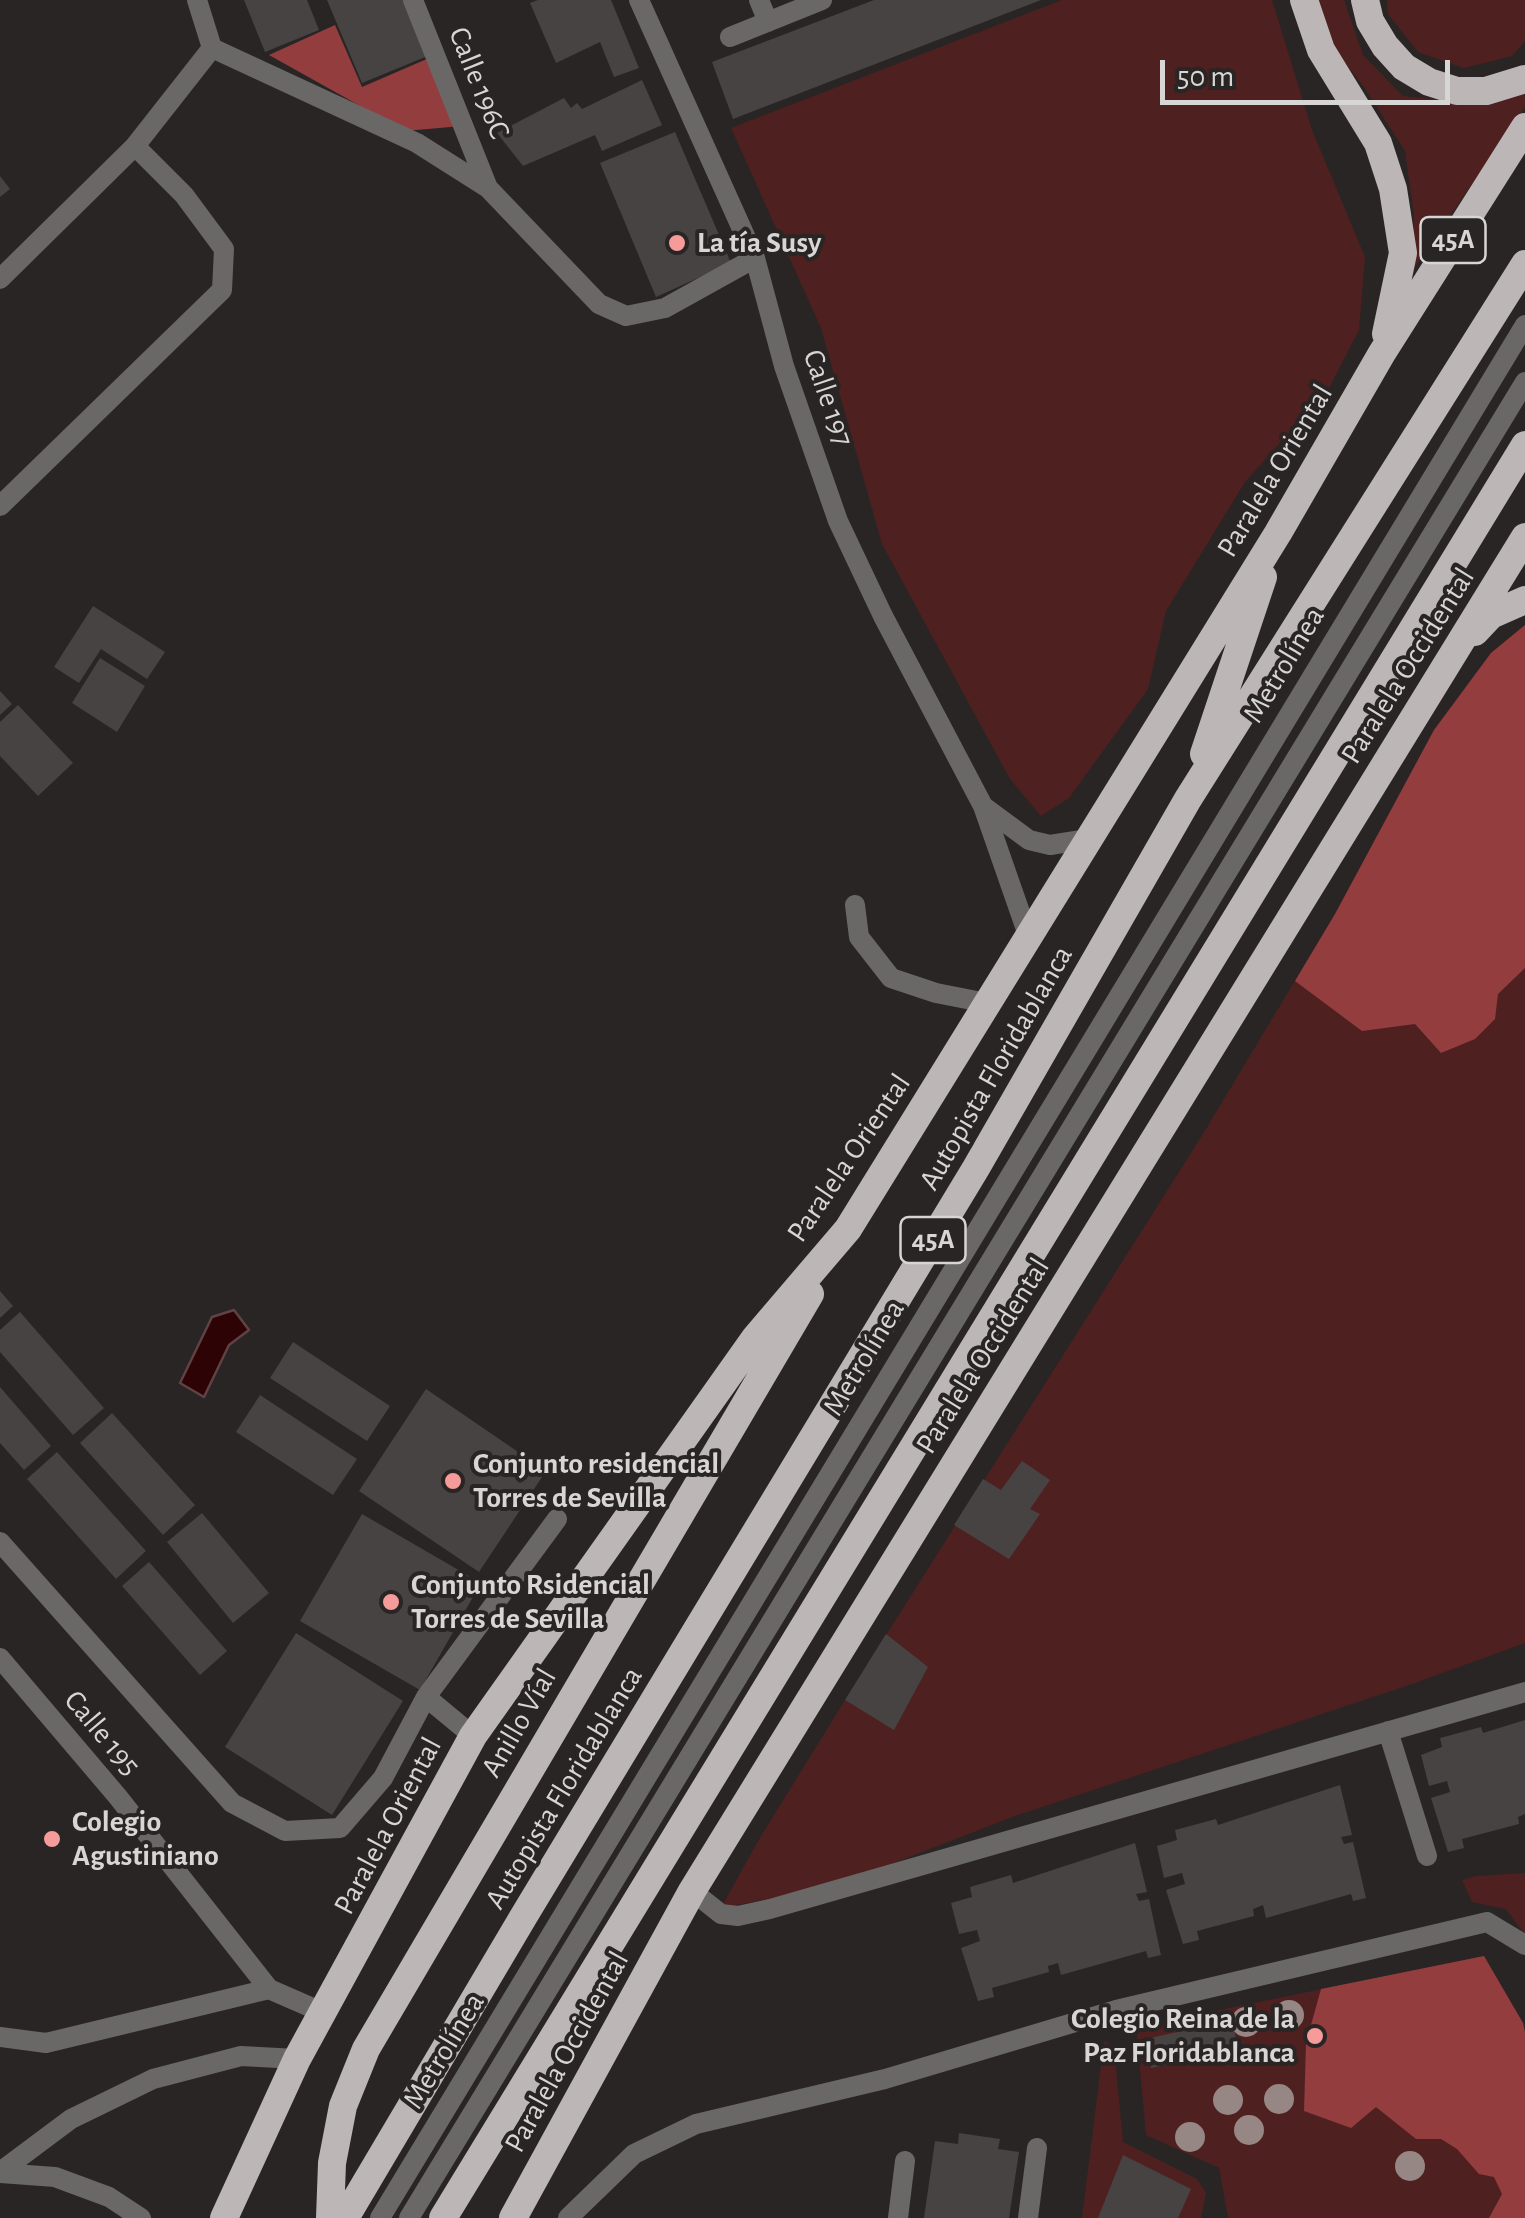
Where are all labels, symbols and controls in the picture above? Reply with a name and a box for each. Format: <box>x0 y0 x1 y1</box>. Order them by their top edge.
street label: Calle 196C <box>440 22 518 144</box>
scale bar <box>1165 40 1455 102</box>
text: 50 m <box>1177 62 1234 92</box>
road number: 45A <box>1420 217 1486 263</box>
place label: La tía Susy <box>697 225 821 261</box>
marker: La tía Susy <box>666 232 688 254</box>
street label: Calle 197 <box>795 345 861 451</box>
street label: Paralela Oriental <box>1209 378 1341 564</box>
street label: Paralela Occidental <box>1333 561 1483 771</box>
street label: Metrolínea <box>1235 601 1333 729</box>
street label: Autopista Floridablanca <box>911 939 1081 1197</box>
street label: Paralela Oriental <box>779 1067 919 1249</box>
road number: 45A <box>900 1217 966 1263</box>
street label: Paralela Occidental <box>908 1251 1058 1461</box>
street label: Metrolínea <box>815 1294 913 1422</box>
place label: Conjunto residencial Torres de Sevilla <box>473 1446 719 1516</box>
marker: Conjunto residencial Torres de Sevilla <box>442 1470 464 1492</box>
place label: Conjunto Rsidencial Torres de Sevilla <box>411 1567 650 1638</box>
marker: Conjunto Rsidencial Torres de Sevilla <box>380 1591 402 1613</box>
street label: Autopista Floridablanca <box>477 1660 651 1916</box>
street label: Anillo Víal <box>473 1662 565 1784</box>
street label: Calle 195 <box>56 1683 148 1783</box>
street label: Paralela Oriental <box>326 1731 450 1921</box>
place label: Colegio Agustiniano <box>72 1804 219 1874</box>
marker: Colegio Agustiniano <box>41 1828 63 1850</box>
street label: Paralela Occidental <box>497 1945 637 2159</box>
street label: Metrolínea <box>395 1987 493 2115</box>
place label: Colegio Reina de la Paz Floridablanca <box>1071 2001 1295 2072</box>
marker: Colegio Reina de la Paz Floridablanca <box>1304 2025 1326 2047</box>

